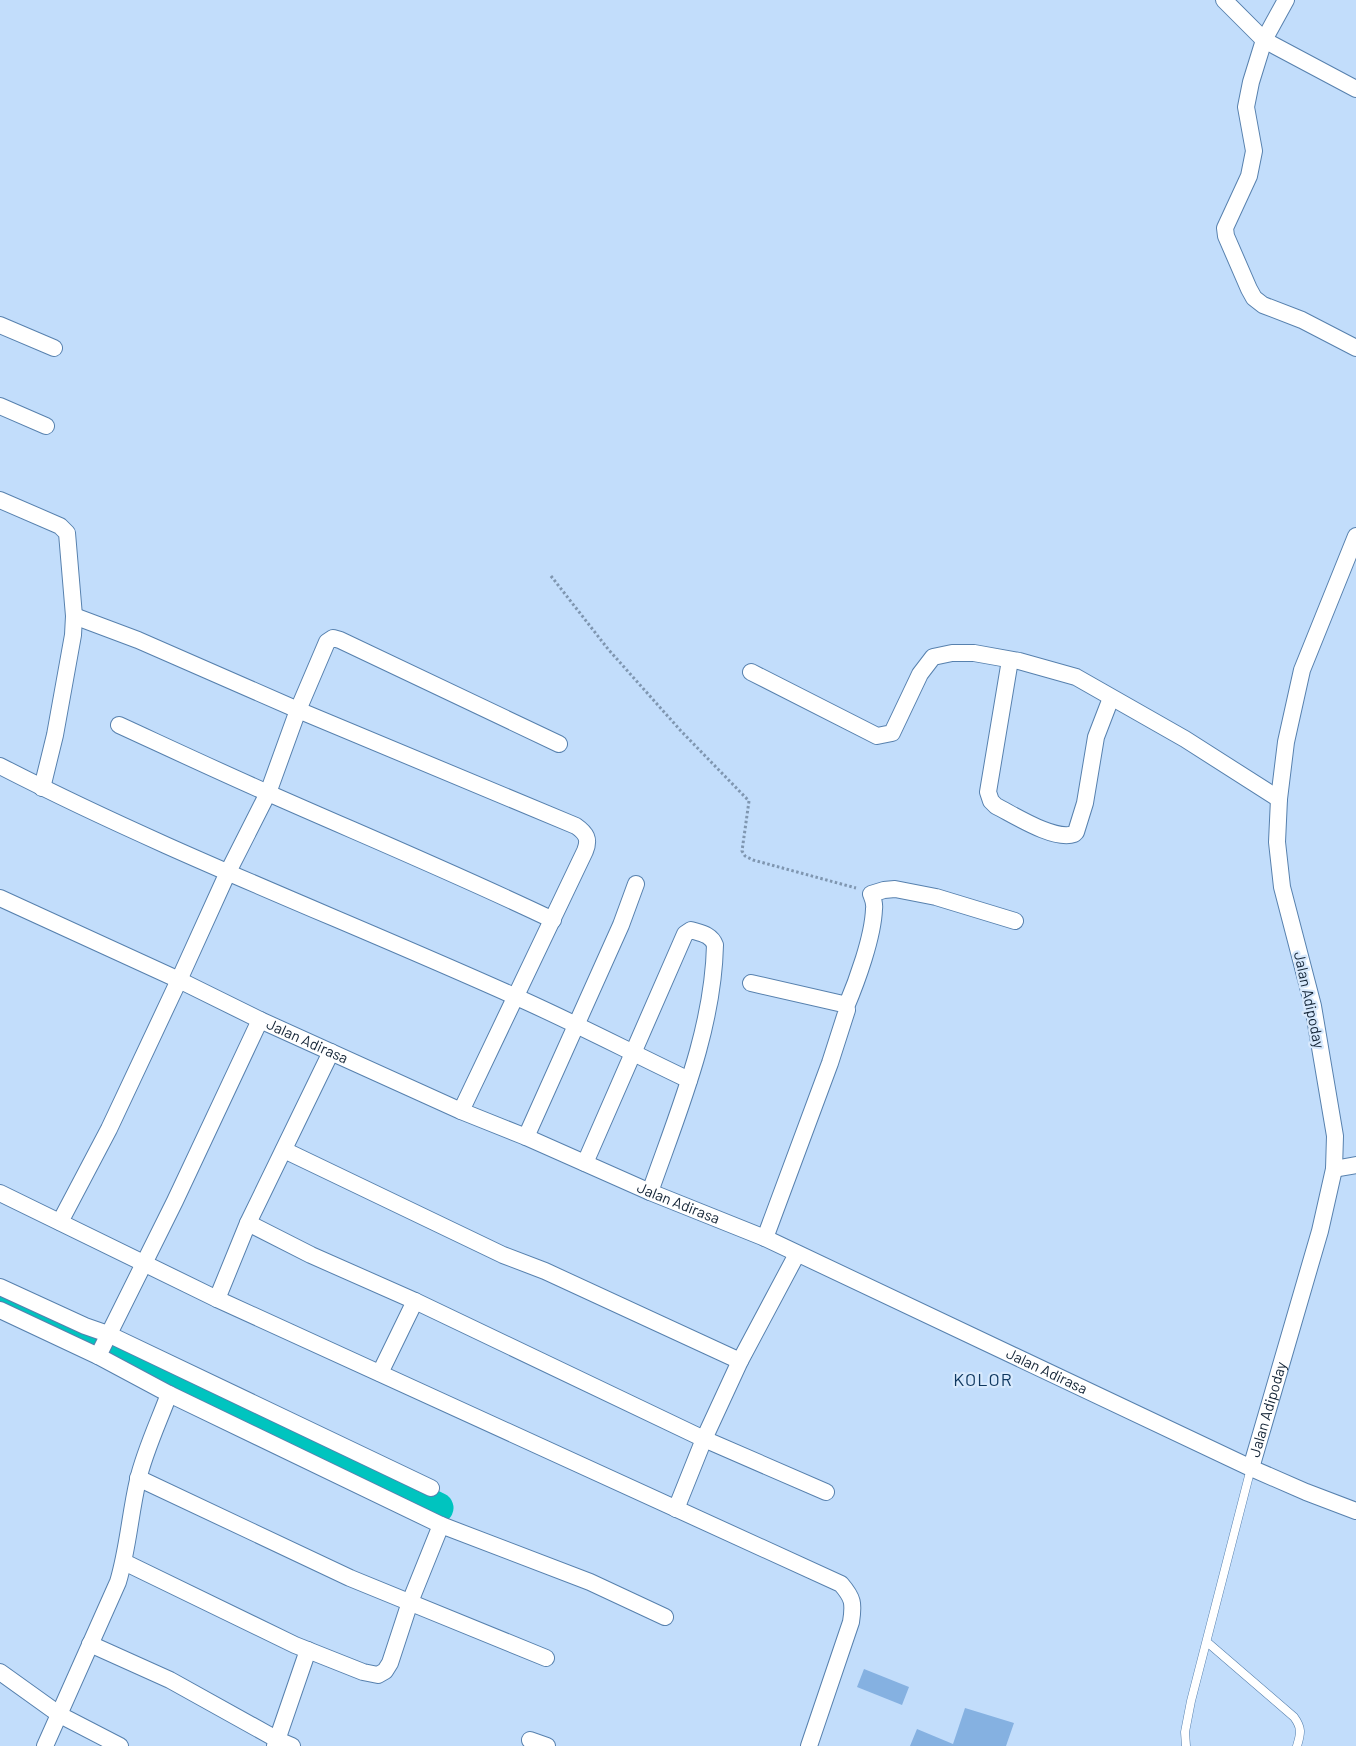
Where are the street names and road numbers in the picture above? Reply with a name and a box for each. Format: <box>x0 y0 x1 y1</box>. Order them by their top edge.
street label: Jalan Adipoday <box>1291 950 1329 1050</box>
street label: Jalan Adirasa <box>264 1014 351 1067</box>
street label: Jalan Adirasa <box>635 1177 723 1227</box>
street label: Jalan Adirasa <box>1004 1344 1090 1397</box>
street label: Jalan Adipoday <box>1245 1359 1290 1459</box>

